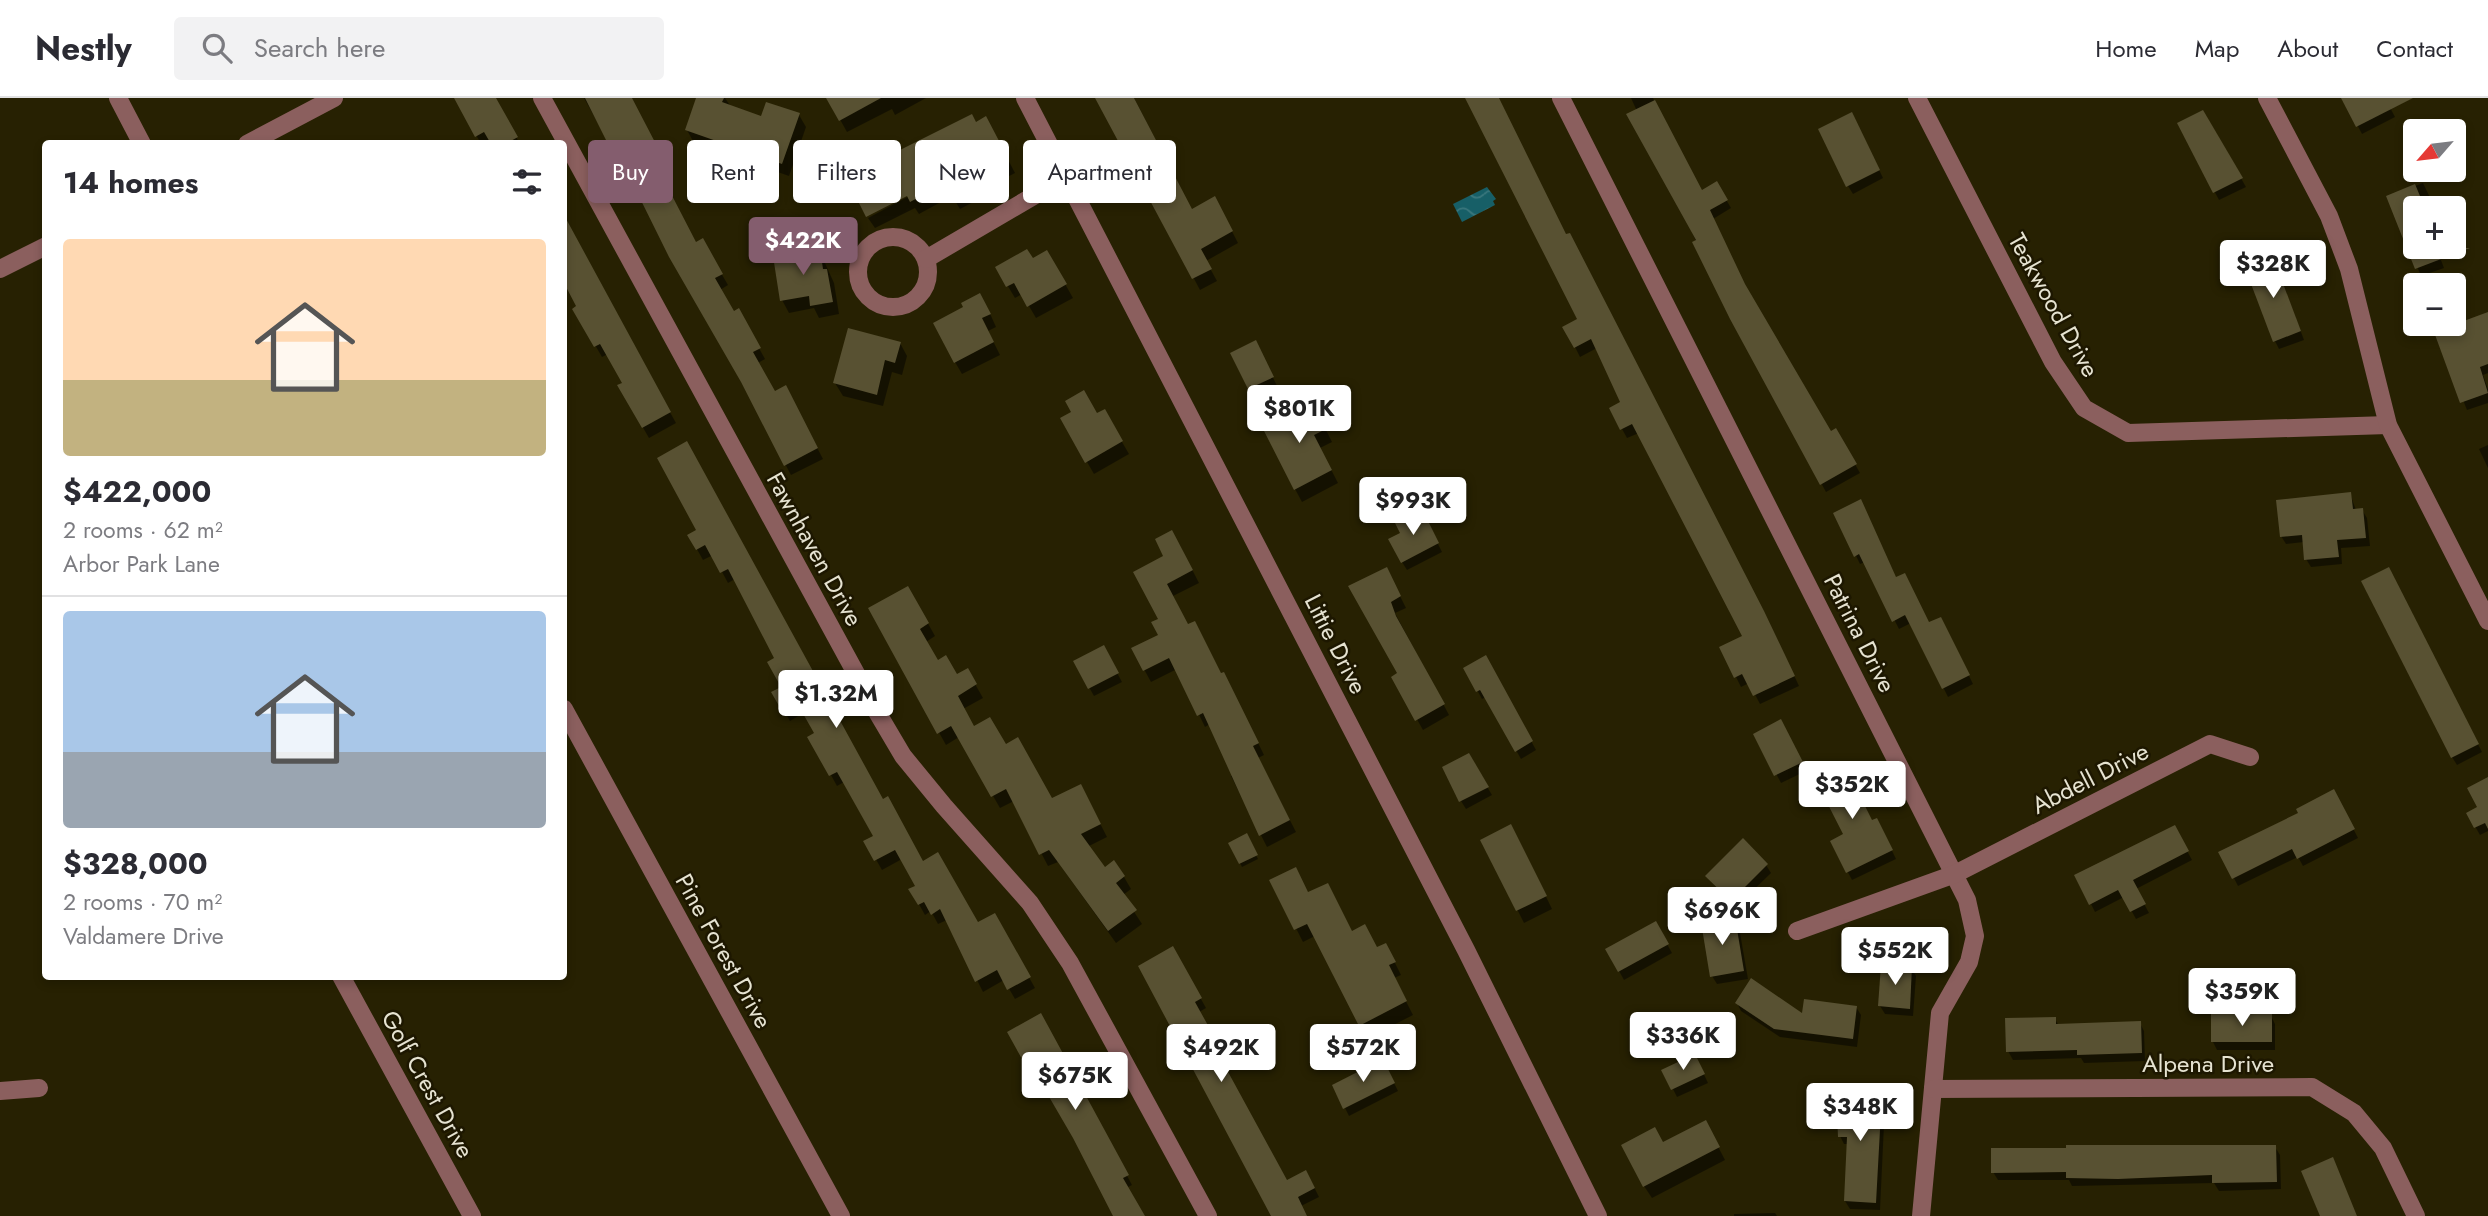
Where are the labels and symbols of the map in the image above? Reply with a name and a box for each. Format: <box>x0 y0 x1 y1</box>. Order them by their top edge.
north arrow <box>2403 119 2466 182</box>
pin: $422K <box>754 218 852 277</box>
street label: Teakwood Drive <box>2000 227 2108 383</box>
pin: $328K <box>2224 240 2322 300</box>
pin: $801K <box>1250 386 1348 445</box>
street label: Fawnhaven Drive <box>758 466 872 632</box>
pin: $993K <box>1364 478 1462 537</box>
street label: Patrina Drive <box>1815 568 1905 698</box>
street label: Littie Drive <box>1296 588 1376 700</box>
pin: $1.32M <box>779 670 893 730</box>
street label: Abdell Drive <box>2025 734 2155 822</box>
pin: $352K <box>1803 762 1901 821</box>
street label: Pine Forest Drive <box>667 867 781 1035</box>
pin: $696K <box>1673 888 1771 947</box>
pin: $552K <box>1846 928 1944 987</box>
pin: $359K <box>2193 968 2291 1028</box>
street label: Golf Crest Drive <box>373 1004 483 1164</box>
pin: $336K <box>1634 1012 1732 1072</box>
pin: $492K <box>1172 1024 1270 1084</box>
pin: $572K <box>1314 1024 1412 1084</box>
street label: Alpena Drive <box>2142 1046 2274 1081</box>
pin: $675K <box>1026 1052 1124 1112</box>
pin: $348K <box>1811 1084 1909 1143</box>

